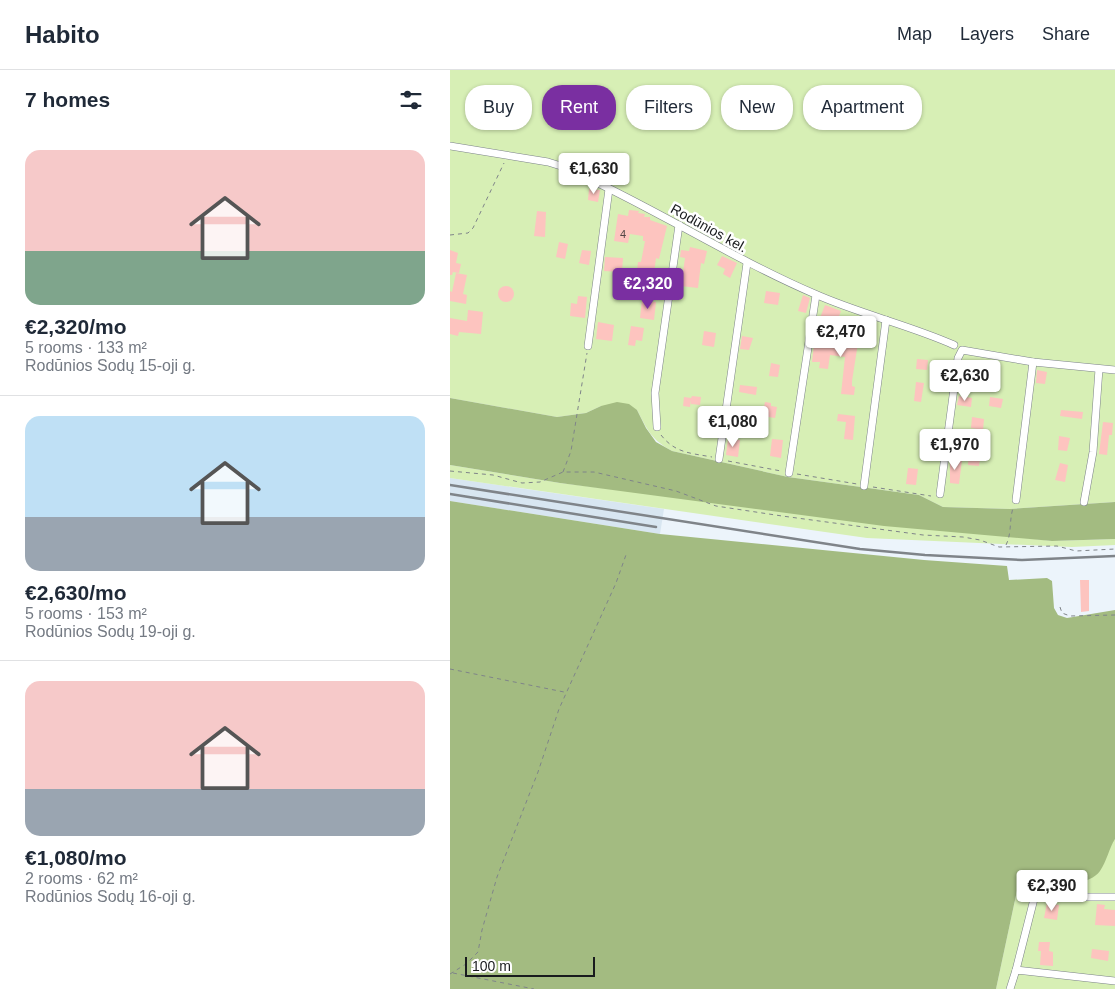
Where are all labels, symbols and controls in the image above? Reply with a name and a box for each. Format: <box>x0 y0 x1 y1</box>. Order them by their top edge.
text: Habito <box>25 21 100 48</box>
text: Map <box>897 24 932 44</box>
text: Layers <box>960 24 1014 44</box>
text: Share <box>1042 24 1090 44</box>
chip: Buy <box>465 85 532 130</box>
chip: Rent <box>542 85 616 130</box>
chip: Filters <box>626 85 711 130</box>
chip: New <box>721 85 793 130</box>
chip: Apartment <box>803 85 922 130</box>
icon: filters <box>397 86 425 114</box>
text: 7 homes <box>25 88 110 111</box>
pin: €1,630 <box>553 152 635 195</box>
text: €1,630 <box>570 160 618 177</box>
icon: home <box>180 183 270 273</box>
street label: Rodūnios kel. <box>668 200 750 256</box>
house number: 4 <box>620 228 626 240</box>
pin: €2,320 <box>607 268 689 310</box>
text: €2,320 <box>624 275 672 292</box>
text: €2,320/mo <box>25 315 127 338</box>
pin: €2,470 <box>800 316 882 358</box>
text: €2,470 <box>817 323 865 340</box>
text: 5 rooms · 133 m² <box>25 339 147 356</box>
text: Rodūnios Sodų 15-oji g. <box>25 357 196 374</box>
pin: €2,630 <box>924 360 1006 402</box>
text: €2,630 <box>941 367 989 384</box>
pin: €1,080 <box>692 406 774 448</box>
text: €1,080 <box>709 413 757 430</box>
pin: €1,970 <box>914 428 996 471</box>
text: €1,970 <box>931 436 979 453</box>
icon: home <box>180 448 270 538</box>
text: €2,630/mo <box>25 581 127 604</box>
text: 5 rooms · 153 m² <box>25 605 147 622</box>
text: Rodūnios Sodų 19-oji g. <box>25 623 196 640</box>
icon: home <box>180 713 270 803</box>
text: €1,080/mo <box>25 846 127 869</box>
text: 2 rooms · 62 m² <box>25 870 138 887</box>
pin: €2,390 <box>1011 870 1093 912</box>
text: €2,390 <box>1028 877 1076 894</box>
text: Rodūnios Sodų 16-oji g. <box>25 888 196 905</box>
scale bar <box>465 954 595 977</box>
text: 100 m <box>472 958 511 974</box>

